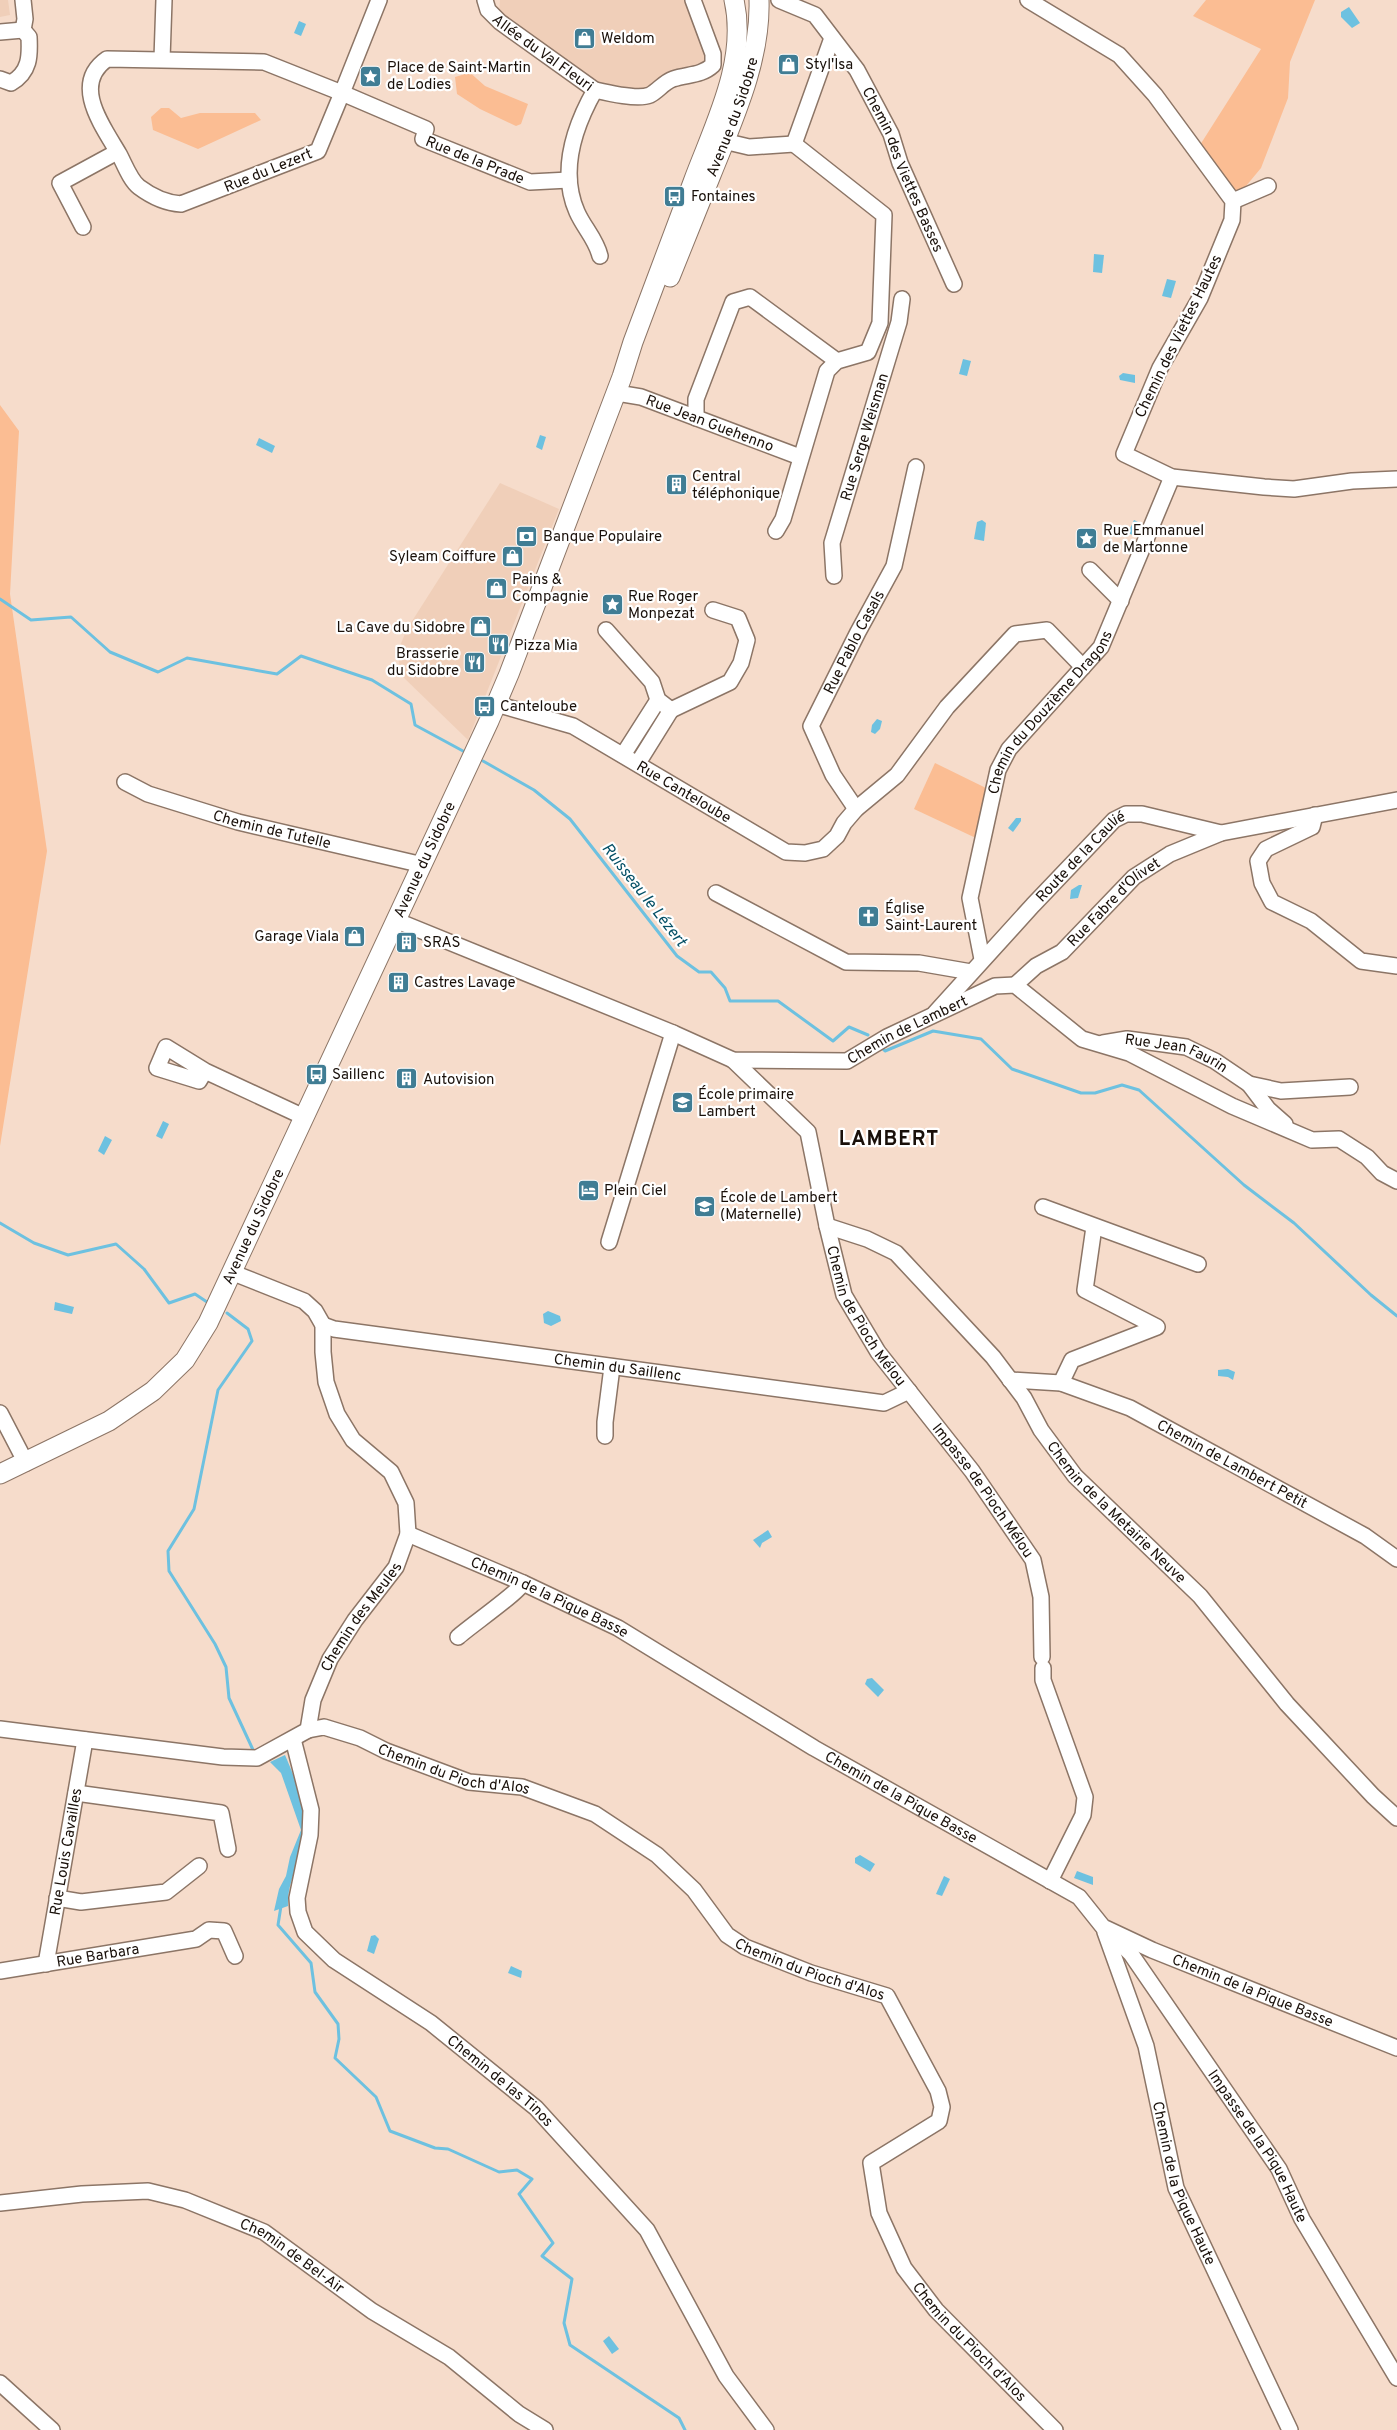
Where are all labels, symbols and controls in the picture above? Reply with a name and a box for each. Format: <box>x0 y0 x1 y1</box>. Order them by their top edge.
street label: Allée du Val Fleuri <box>487 11 596 97</box>
shop icon: Weldom <box>573 26 597 50</box>
place label: Weldom <box>601 30 655 49</box>
shop icon: Styl'Isa <box>777 52 801 76</box>
street label: Avenue du Sidobre <box>703 56 764 180</box>
place label: Styl'Isa <box>805 56 853 75</box>
place label: Place de Saint-Martin de Lodies <box>387 59 531 95</box>
place icon: Place de Saint-Martin de Lodies <box>359 64 383 88</box>
street label: Chemin des Viettes Basses <box>857 84 947 256</box>
street label: Rue de la Prade <box>422 133 527 190</box>
street label: Rue du Lezert <box>222 145 316 198</box>
bus stop icon: Fontaines <box>663 184 687 208</box>
place label: Fontaines <box>691 188 756 207</box>
street label: Chemin des Viettes Hautes <box>1132 252 1227 421</box>
street label: Rue Serge Weisman <box>837 371 894 503</box>
street label: Rue Jean Guehenno <box>643 392 776 457</box>
place label: Central téléphonique <box>692 468 780 504</box>
building icon: Central téléphonique <box>664 473 688 497</box>
place label: Rue Emmanuel de Martonne <box>1103 522 1204 558</box>
bank icon: Banque Populaire <box>515 524 539 548</box>
place icon: Rue Emmanuel de Martonne <box>1075 527 1099 551</box>
place label: Banque Populaire <box>543 528 662 547</box>
shop icon: Syleam Coiffure <box>500 544 524 568</box>
place label: Syleam Coiffure <box>389 548 496 567</box>
place label: Pains & Compagnie <box>512 571 589 607</box>
shop icon: Pains & Compagnie <box>484 576 508 600</box>
street label: Rue Pablo Casals <box>820 587 890 698</box>
place label: Rue Roger Monpezat <box>628 588 699 624</box>
place icon: Rue Roger Monpezat <box>600 593 624 617</box>
shop icon: La Cave du Sidobre <box>469 615 493 639</box>
place label: La Cave du Sidobre <box>337 619 465 638</box>
street label: Chemin du Douzième Dragons <box>985 628 1118 796</box>
restaurant icon: Pizza Mia <box>486 633 510 657</box>
place label: Pizza Mia <box>514 637 578 656</box>
place label: Brasserie du Sidobre <box>387 645 459 681</box>
restaurant icon: Brasserie du Sidobre <box>463 650 487 674</box>
bus stop icon: Canteloube <box>472 694 496 718</box>
place label: Canteloube <box>500 698 577 717</box>
street label: Rue Canteloube <box>632 758 734 828</box>
street label: Avenue du Sidobre <box>390 799 461 921</box>
street label: Chemin de Tutelle <box>210 807 333 854</box>
street label: Route de la Caulié <box>1033 808 1129 907</box>
water label: Ruisseau le Lézert <box>597 839 691 952</box>
street label: Rue Fabre d'Olivet <box>1064 855 1164 952</box>
place label: Église Saint-Laurent <box>885 899 977 936</box>
church icon: Église Saint-Laurent <box>857 905 881 929</box>
shop icon: Garage Viala <box>343 924 367 948</box>
place label: Garage Viala <box>254 928 339 947</box>
building icon: SRAS <box>395 930 419 954</box>
place label: SRAS <box>423 934 460 953</box>
building icon: Castres Lavage <box>386 970 410 994</box>
place label: Castres Lavage <box>414 974 516 993</box>
street label: Chemin de Lambert <box>844 992 971 1070</box>
street label: Rue Jean Faurin <box>1123 1031 1231 1078</box>
bus stop icon: Saillenc <box>304 1062 328 1086</box>
place label: Saillenc <box>332 1066 385 1085</box>
building icon: Autovision <box>395 1067 419 1091</box>
place label: Autovision <box>423 1071 494 1090</box>
place label: École primaire Lambert <box>698 1085 794 1122</box>
school or university icon: École primaire Lambert <box>670 1091 694 1115</box>
district label: LAMBERT <box>839 1127 939 1153</box>
street label: Avenue du Sidobre <box>219 1166 290 1288</box>
hotel icon: Plein Ciel <box>576 1178 600 1202</box>
place label: Plein Ciel <box>604 1182 667 1201</box>
place label: École de Lambert (Maternelle) <box>720 1188 838 1225</box>
school or university icon: École de Lambert (Maternelle) <box>692 1194 716 1218</box>
street label: Chemin de Pioch Mélou <box>821 1244 909 1391</box>
street label: Chemin du Saillenc <box>553 1351 683 1387</box>
street label: Chemin de Lambert Petit <box>1153 1416 1310 1514</box>
street label: Impasse de Pioch Mélou <box>927 1420 1037 1562</box>
street label: Chemin de la Metairie Neuve <box>1042 1438 1189 1588</box>
street label: Chemin de la Pique Basse <box>467 1554 632 1643</box>
street label: Chemin des Meules <box>318 1561 408 1675</box>
street label: Chemin du Pioch d'Alos <box>374 1740 532 1800</box>
street label: Chemin de la Pique Basse <box>821 1748 980 1849</box>
street label: Rue Louis Cavailles <box>47 1787 87 1917</box>
street label: Chemin du Pioch d'Alos <box>730 1935 887 2006</box>
street label: Rue Barbara <box>55 1940 141 1973</box>
street label: Chemin de la Pique Basse <box>1169 1951 1336 2032</box>
street label: Chemin de las Tinos <box>442 2032 557 2132</box>
street label: Impasse de la Pique Haute <box>1203 2067 1310 2226</box>
street label: Chemin de la Pique Haute <box>1147 2100 1219 2269</box>
street label: Chemin de Bel-Air <box>236 2215 348 2299</box>
street label: Chemin du Pioch d'Alos <box>907 2279 1030 2406</box>

